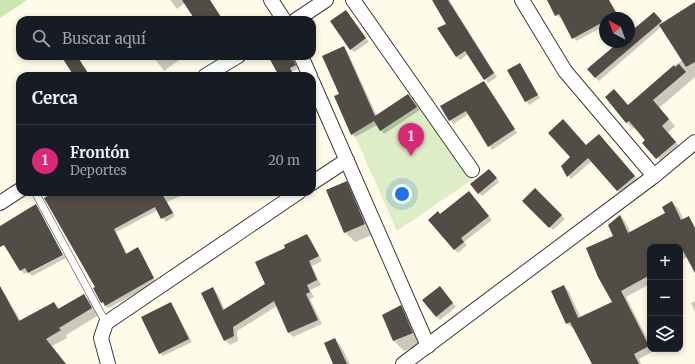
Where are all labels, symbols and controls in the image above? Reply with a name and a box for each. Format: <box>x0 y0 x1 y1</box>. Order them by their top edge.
north arrow <box>599 12 635 48</box>
search box <box>16 16 316 60</box>
icon: search <box>30 27 52 49</box>
text: Buscar aquí <box>62 29 146 48</box>
text: Cerca <box>32 87 78 109</box>
pin: 1 <box>398 123 424 156</box>
text: Frontón <box>70 143 130 162</box>
text: 1 <box>42 152 48 169</box>
text: 20 m <box>268 152 300 169</box>
text: Deportes <box>70 162 127 179</box>
your location <box>392 184 412 204</box>
map controls <box>647 244 683 352</box>
button: + <box>647 244 683 280</box>
button: − <box>647 280 683 316</box>
button: layers <box>647 316 683 352</box>

